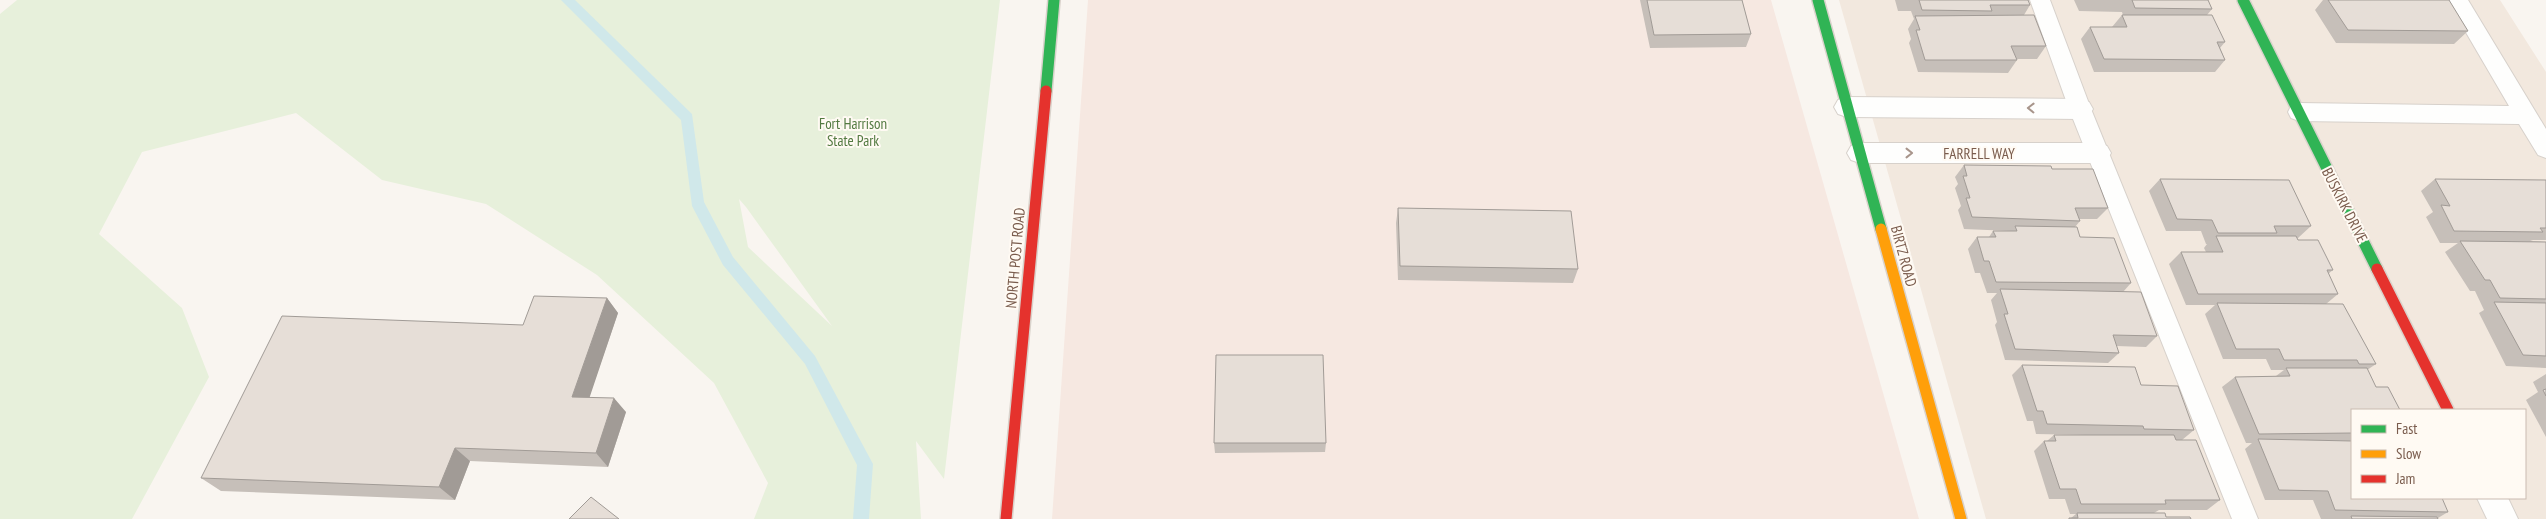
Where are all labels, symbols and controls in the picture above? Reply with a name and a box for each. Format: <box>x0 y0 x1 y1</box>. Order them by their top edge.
one-way arrow <box>2027 103 2034 113</box>
park label: Fort Harrison State Park <box>819 114 887 150</box>
street label: FARRELL WAY <box>1943 144 2015 163</box>
one-way arrow <box>1905 148 1913 158</box>
street label: BUSKIRK DRIVE <box>2318 164 2372 246</box>
street label: NORTH POST ROAD <box>1001 207 1029 309</box>
street label: BIRTZ ROAD <box>1887 223 1921 289</box>
legend <box>2351 409 2526 499</box>
text: Fast <box>2396 419 2417 438</box>
text: Slow <box>2396 444 2421 463</box>
text: Jam <box>2395 469 2415 488</box>

